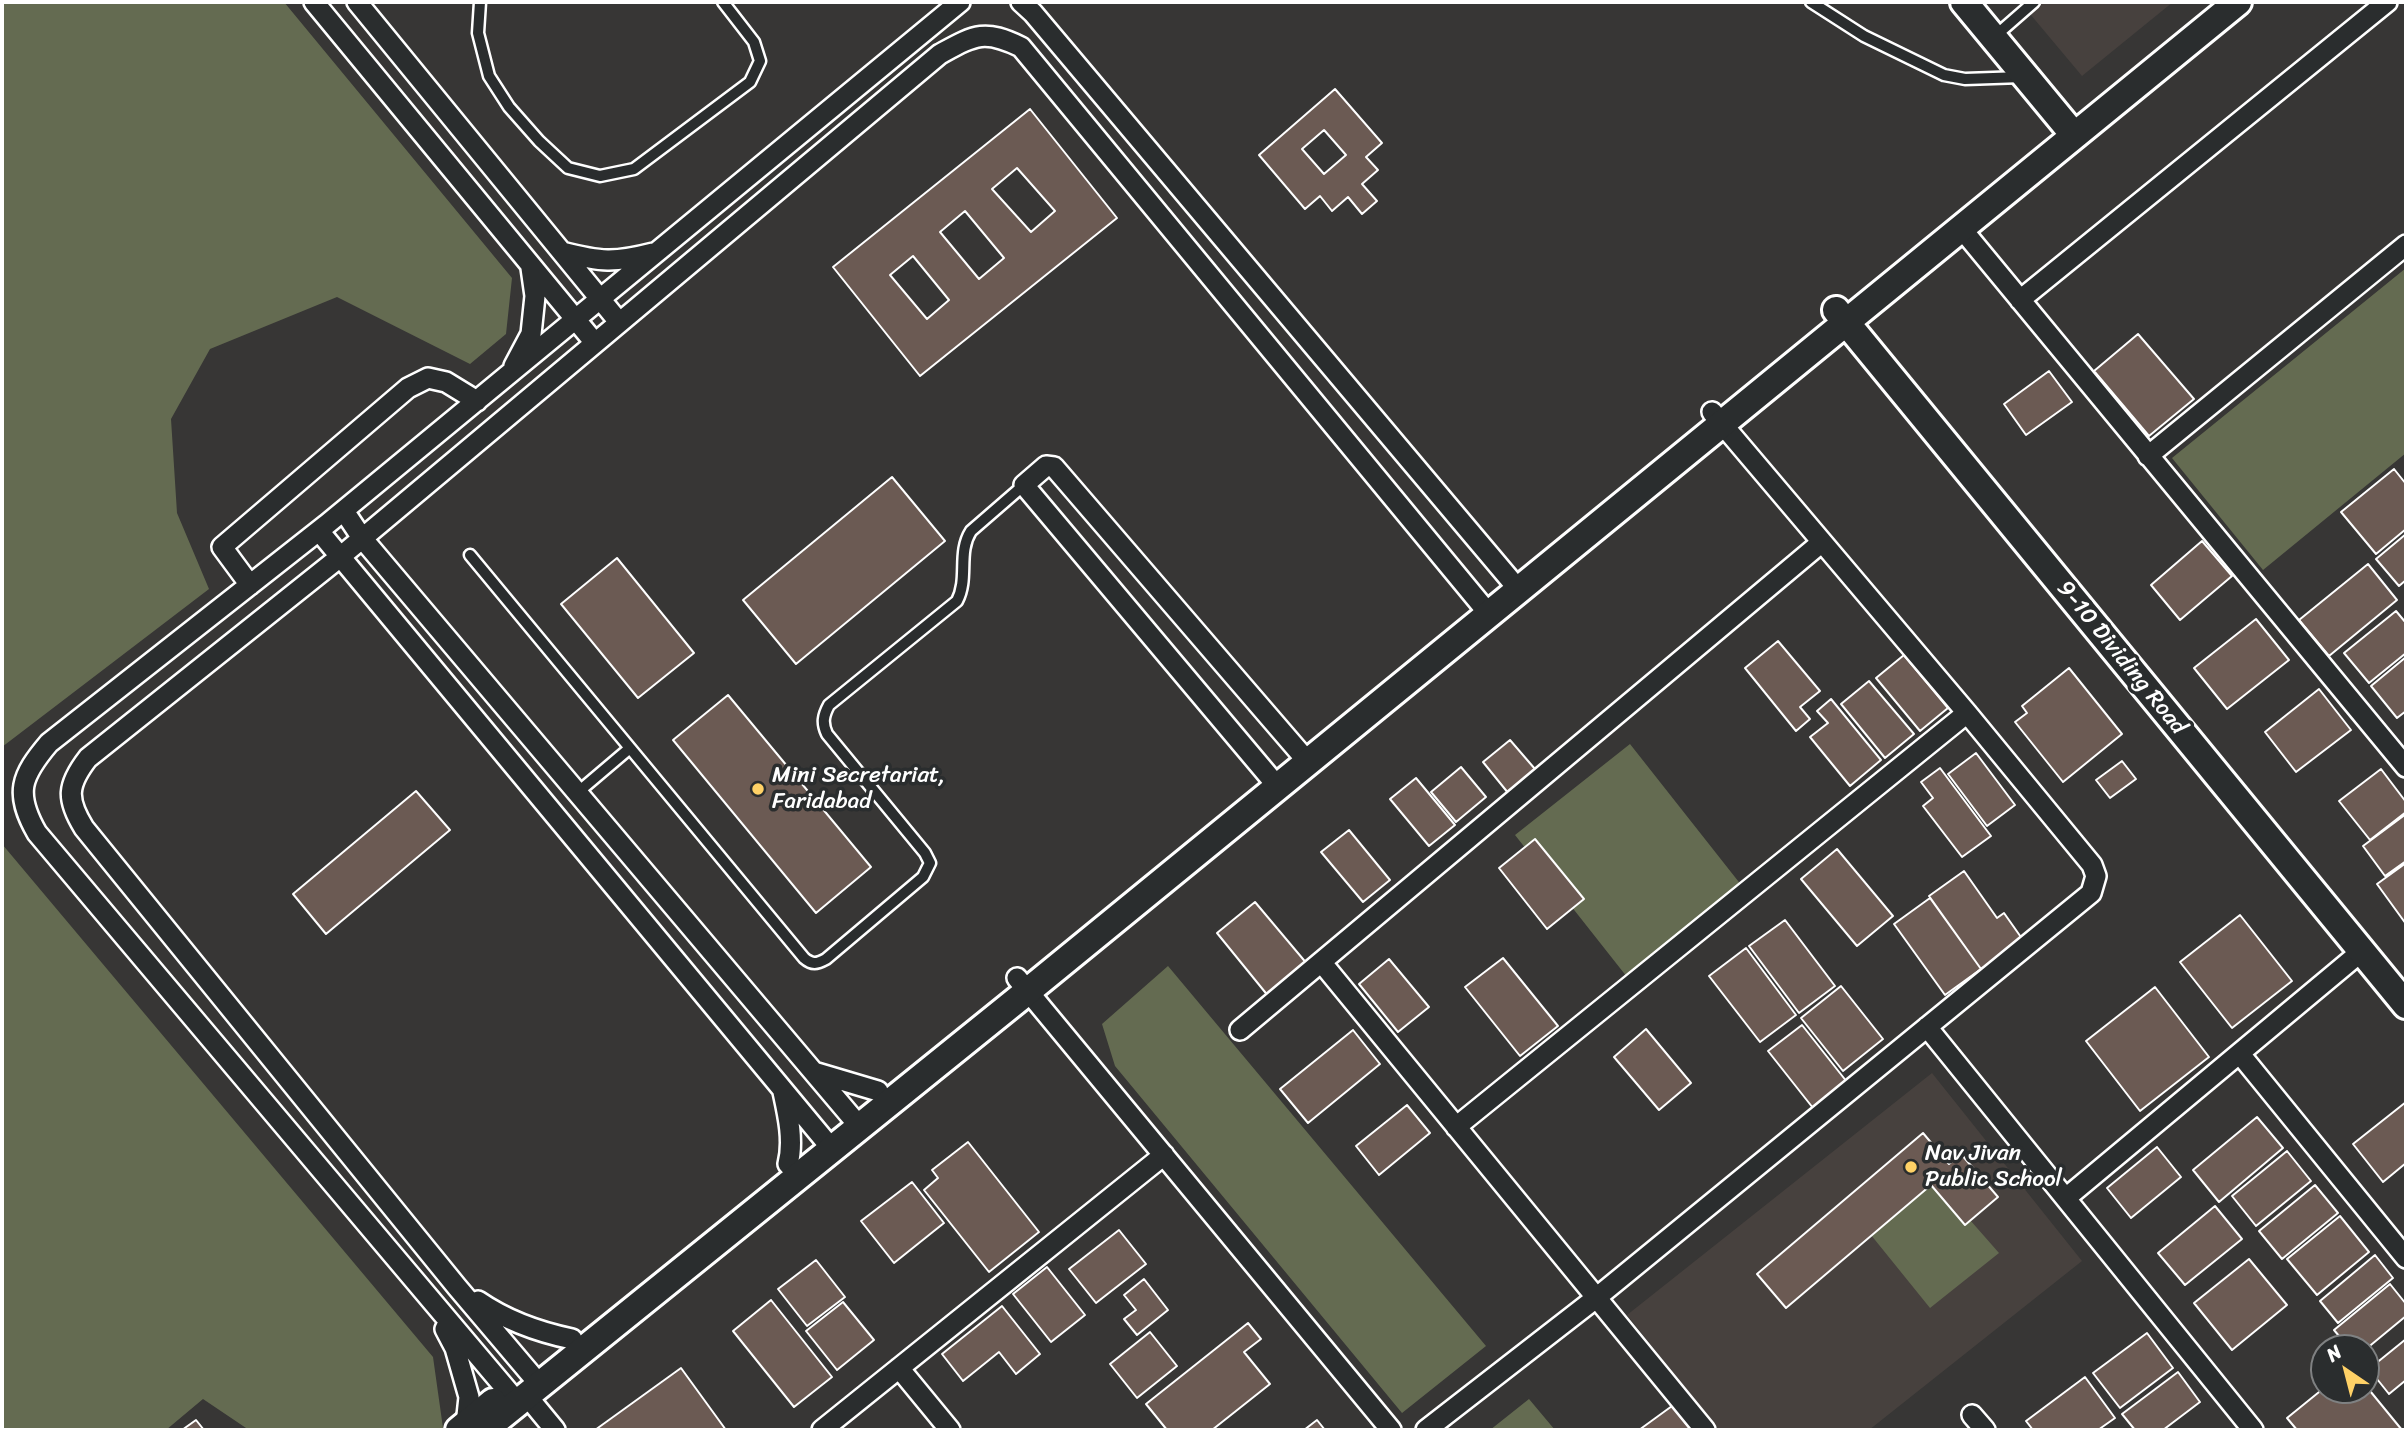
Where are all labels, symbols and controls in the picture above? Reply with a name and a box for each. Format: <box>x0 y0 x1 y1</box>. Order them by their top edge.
street label: 9-10 Dividing Road <box>2050 575 2192 741</box>
place label: Mini Secretariat, Faridabad <box>772 762 945 816</box>
marker: Mini Secretariat, Faridabad <box>750 781 766 797</box>
place label: Nav Jivan Public School <box>1925 1140 2062 1194</box>
marker: Nav Jivan Public School <box>1903 1159 1919 1175</box>
north arrow <box>2310 1334 2380 1404</box>
text: N <box>2319 1336 2349 1370</box>

